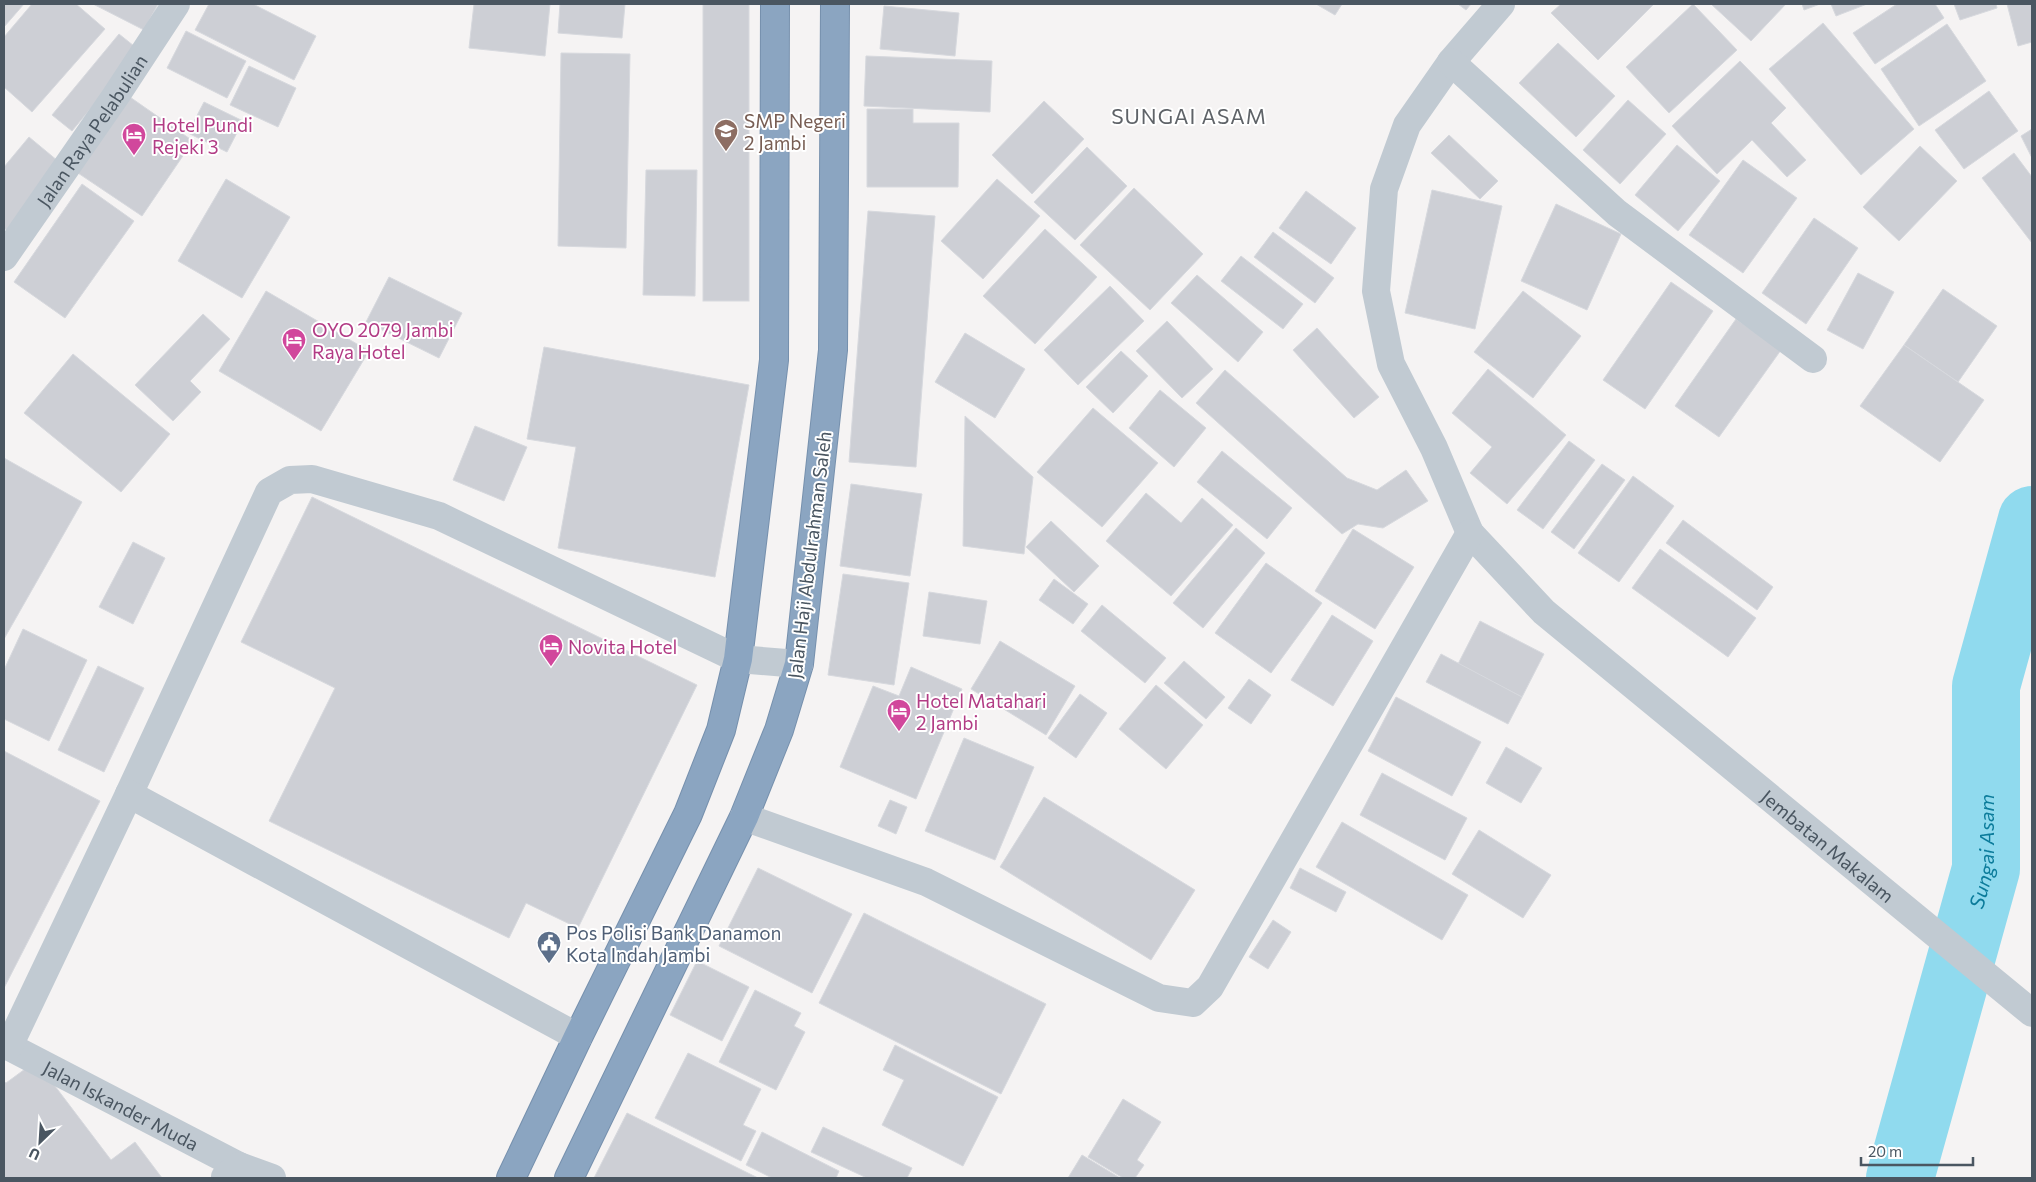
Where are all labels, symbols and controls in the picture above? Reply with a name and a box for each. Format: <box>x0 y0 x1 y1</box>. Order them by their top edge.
street label: Jalan Raya Pelabulian <box>31 50 151 211</box>
district label: SUNGAI ASAM <box>1111 103 1267 128</box>
place label: SMP Negeri 2 Jambi <box>744 109 846 154</box>
place label: Hotel Pundi Rejeki 3 <box>152 113 253 158</box>
school or university icon: SMP Negeri 2 Jambi <box>713 118 739 152</box>
hotel icon: Hotel Pundi Rejeki 3 <box>121 122 147 156</box>
place label: OYO 2079 Jambi Raya Hotel <box>312 318 454 363</box>
hotel icon: OYO 2079 Jambi Raya Hotel <box>281 327 307 361</box>
street label: Jalan Haji Abdulrahman Saleh <box>782 430 836 680</box>
hotel icon: Novita Hotel <box>538 633 564 667</box>
place label: Novita Hotel <box>568 635 677 658</box>
place label: Hotel Matahari 2 Jambi <box>916 689 1047 734</box>
hotel icon: Hotel Matahari 2 Jambi <box>886 698 912 732</box>
street label: Jembatan Makalam <box>1757 784 1899 907</box>
water label: Sungai Asam <box>1964 794 1999 911</box>
place label: Pos Polisi Bank Danamon Kota Indah Jambi <box>566 921 781 966</box>
public building icon: Pos Polisi Bank Danamon Kota Indah Jambi <box>536 930 562 964</box>
street label: Jalan Iskander Muda <box>40 1055 203 1155</box>
north arrow <box>15 1117 65 1167</box>
scale bar <box>1861 1134 1974 1166</box>
text: 20 m <box>1868 1142 1902 1160</box>
text: U <box>26 1144 43 1164</box>

